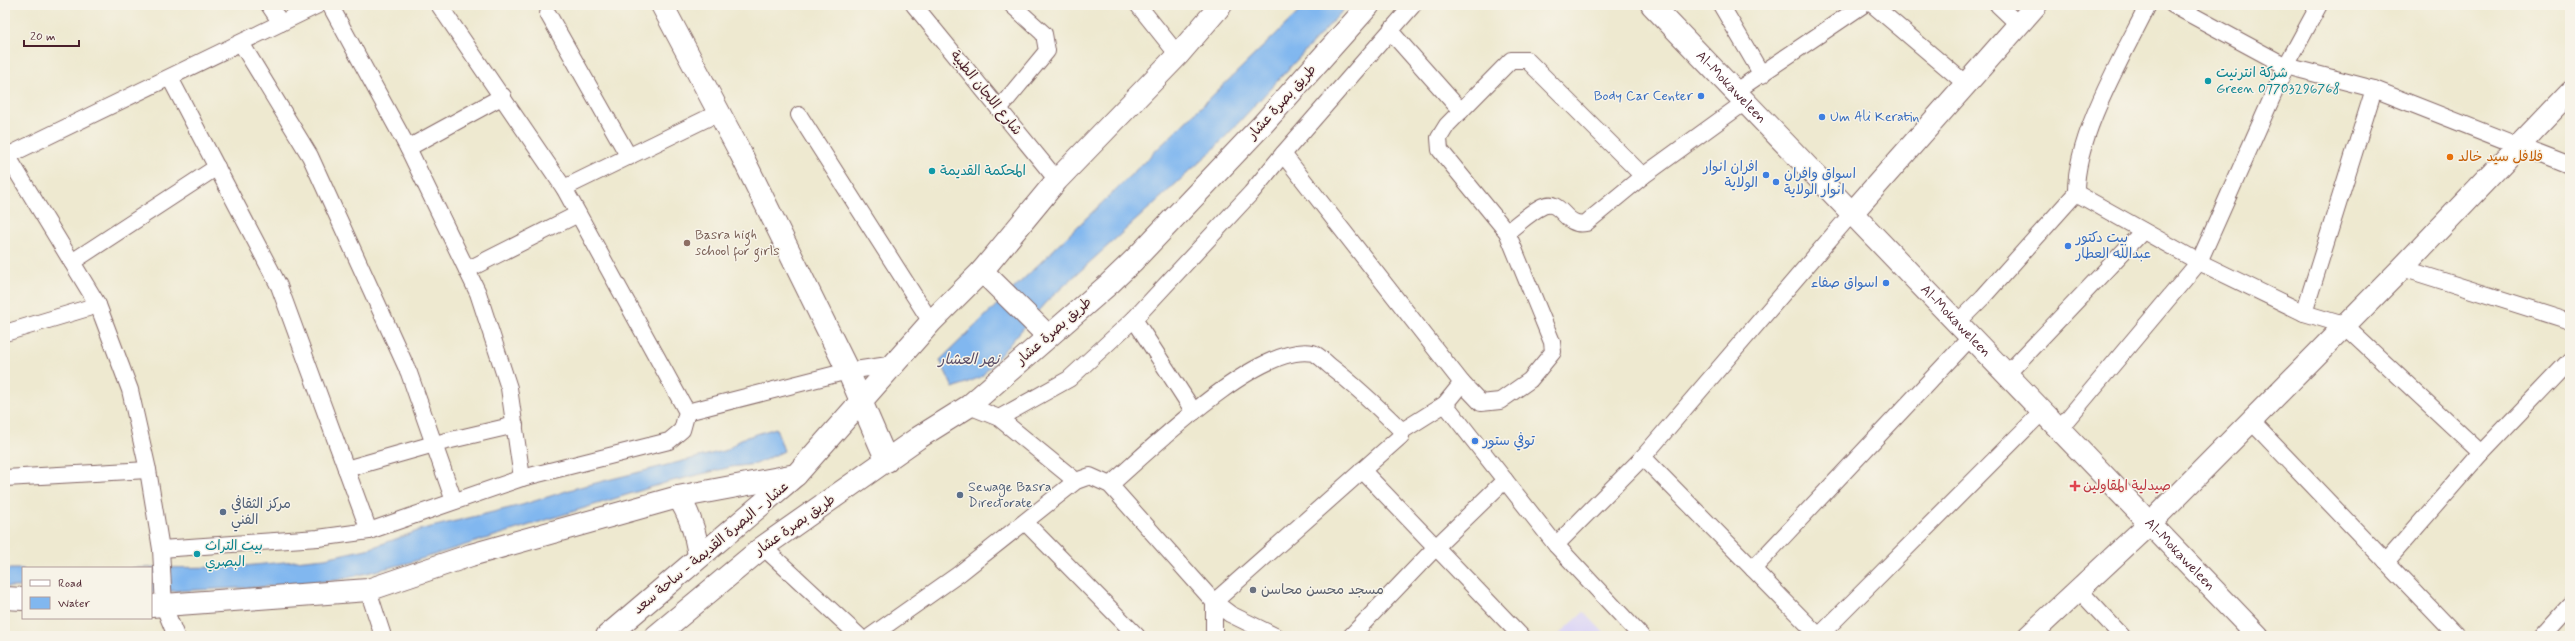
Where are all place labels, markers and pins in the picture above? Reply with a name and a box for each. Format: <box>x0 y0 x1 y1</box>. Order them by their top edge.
place label: شركة انترنيت Green 07703296768 <box>2216 64 2340 98</box>
marker: شركة انترنيت Green 07703296768 <box>2203 76 2213 86</box>
place label: Body Car Center <box>1594 87 1693 105</box>
marker: Body Car Center <box>1696 91 1706 101</box>
place label: Um Ali Keratin <box>1830 108 1919 126</box>
marker: Um Ali Keratin <box>1817 112 1827 122</box>
place label: فلافل سيد خالد <box>2458 148 2543 166</box>
marker: فلافل سيد خالد <box>2445 152 2455 162</box>
place label: افران انوار الولاية <box>1702 158 1758 192</box>
place label: المحكمة القديمة <box>940 162 1026 180</box>
place label: اسواق وافران انوار الولاية <box>1784 165 1856 199</box>
marker: المحكمة القديمة <box>927 166 937 176</box>
marker: افران انوار الولاية <box>1761 170 1771 180</box>
marker: اسواق وافران انوار الولاية <box>1771 177 1781 187</box>
place label: Basra high school for girls <box>695 226 780 262</box>
place label: بيت دكتور عبدالله العطار <box>2075 229 2151 263</box>
marker: Basra high school for girls <box>682 238 692 248</box>
marker: بيت دكتور عبدالله العطار <box>2063 241 2073 251</box>
place label: اسواق صفاء <box>1811 274 1878 292</box>
marker: اسواق صفاء <box>1881 278 1891 288</box>
place label: توفي ستور <box>1482 432 1536 451</box>
marker: توفي ستور <box>1470 436 1480 446</box>
place label: صيدلية المقاولين <box>2083 477 2171 495</box>
place label: Sewage Basra Directorate <box>968 478 1052 512</box>
marker: صيدلية المقاولين <box>2070 481 2080 491</box>
marker: Sewage Basra Directorate <box>955 490 965 500</box>
place label: مركز الثقافي الفني <box>231 495 291 532</box>
marker: مركز الثقافي الفني <box>218 507 228 517</box>
place label: بيت التراث البصري <box>205 537 263 572</box>
marker: بيت التراث البصري <box>192 549 202 559</box>
place label: مسجد محسن محاسن <box>1261 581 1384 599</box>
marker: مسجد محسن محاسن <box>1248 585 1258 595</box>

